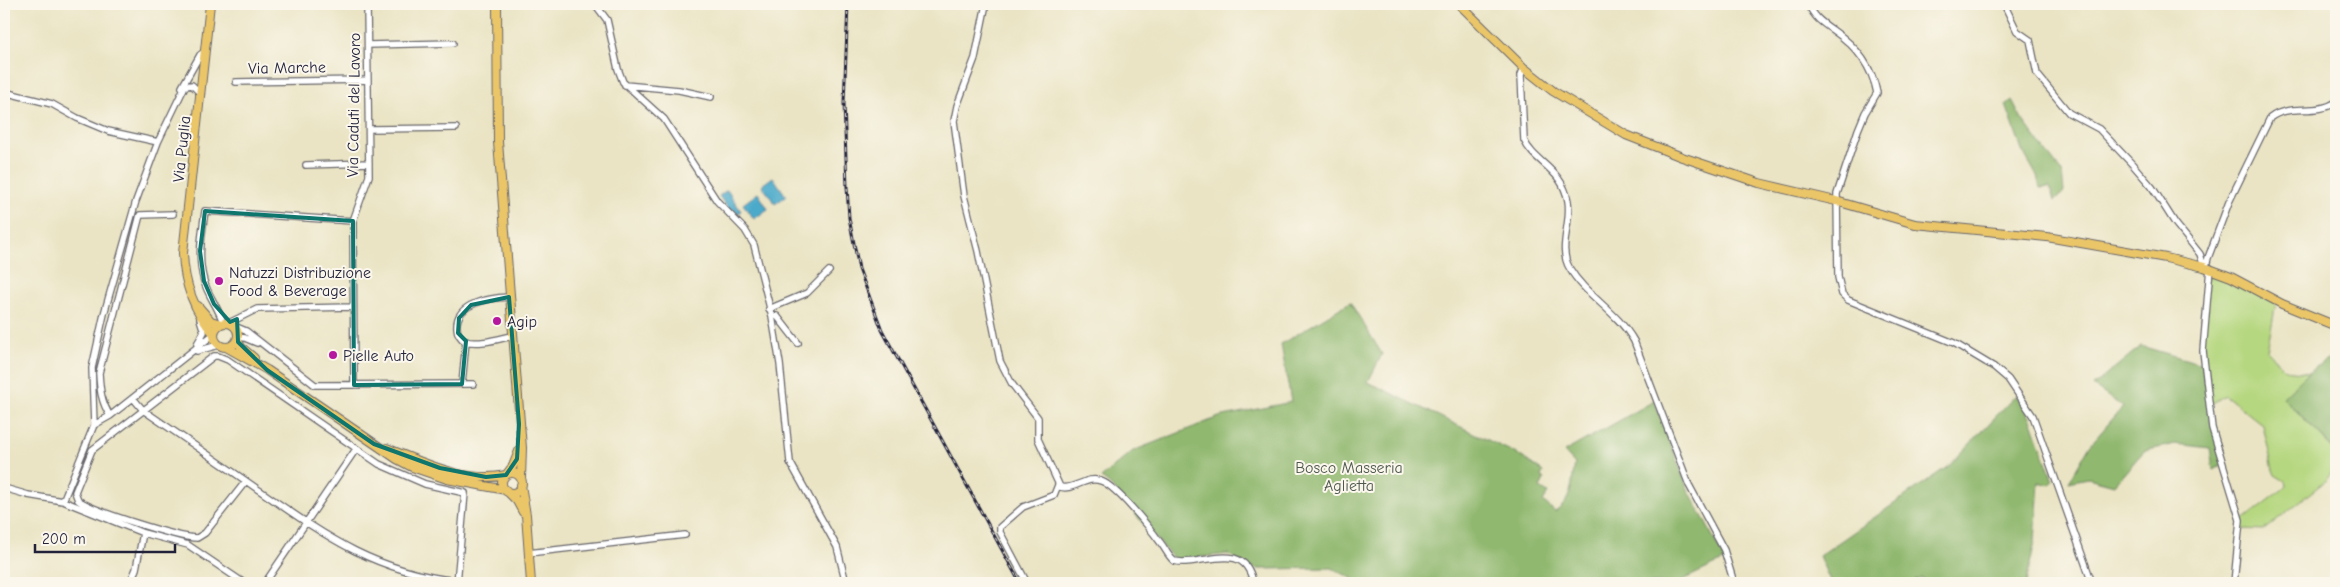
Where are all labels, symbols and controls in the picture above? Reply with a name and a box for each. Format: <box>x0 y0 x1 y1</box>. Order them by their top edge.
street label: Via Caduti del Lavoro <box>344 32 364 178</box>
street label: Via Marche <box>248 58 326 78</box>
street label: Via Puglia <box>170 115 194 183</box>
place label: Natuzzi Distribuzione Food & Beverage <box>229 264 371 300</box>
marker: Natuzzi Distribuzione Food & Beverage <box>213 275 225 287</box>
place label: Agip <box>507 313 537 331</box>
marker: Agip <box>491 315 503 327</box>
place label: Pielle Auto <box>343 347 414 365</box>
marker: Pielle Auto <box>327 349 339 361</box>
park label: Bosco Masseria Aglietta <box>1295 459 1403 495</box>
scale bar <box>35 522 175 554</box>
text: 200 m <box>42 530 86 548</box>

